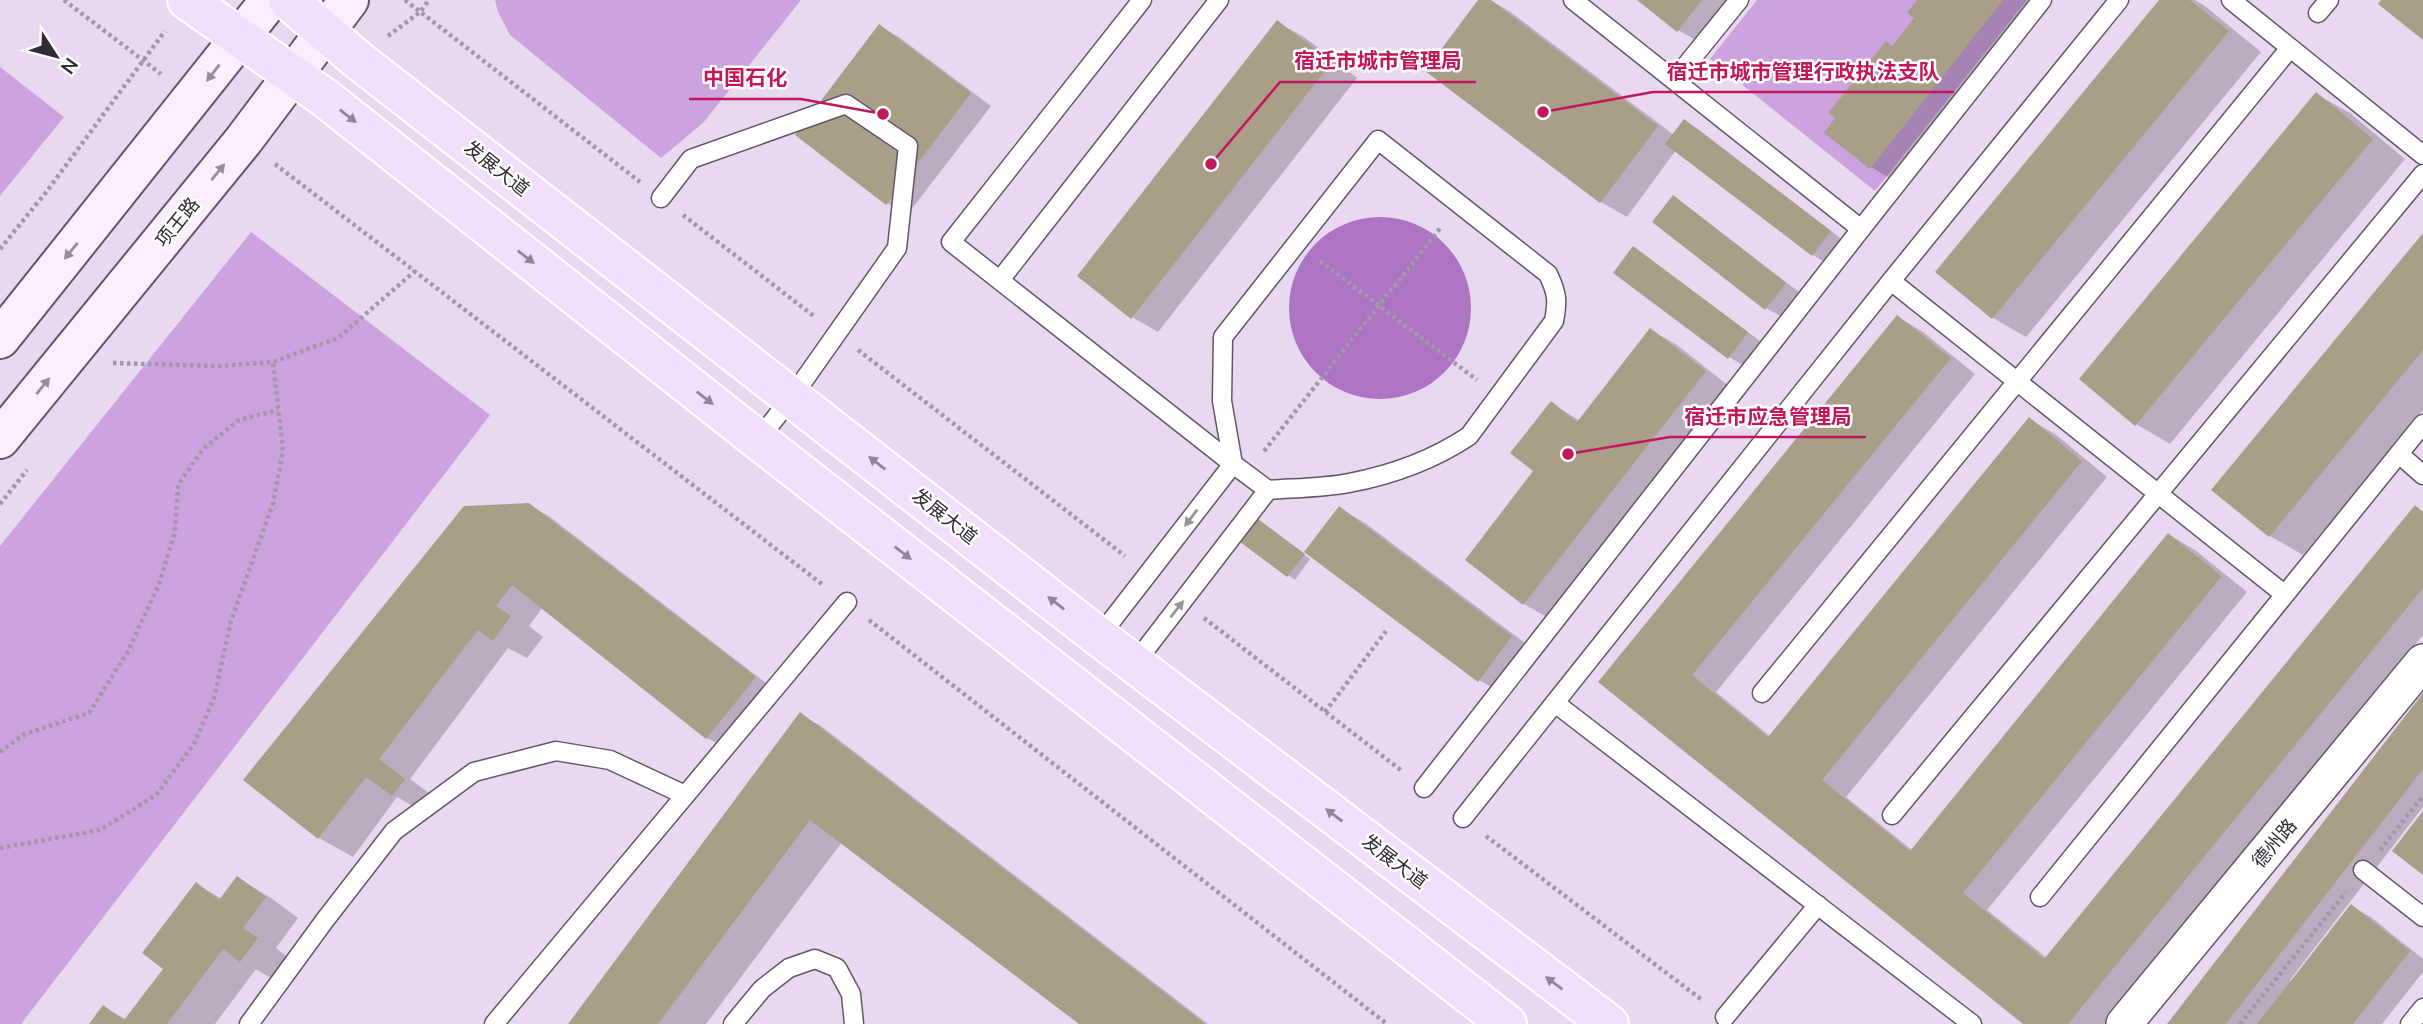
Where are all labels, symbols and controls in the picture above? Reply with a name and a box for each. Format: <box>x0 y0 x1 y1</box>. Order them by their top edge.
north arrow <box>21 21 91 91</box>
callout: 宿迁市城市管理局 <box>1280 40 1476 82</box>
text: 宿迁市城市管理局 <box>1294 47 1462 75</box>
callout: 宿迁市城市管理行政执法支队 <box>1653 50 1954 92</box>
text: N <box>54 52 84 79</box>
callout: 中国石化 <box>689 57 801 99</box>
text: 宿迁市城市管理行政执法支队 <box>1667 58 1940 86</box>
one-way arrow <box>205 64 220 82</box>
text: 中国石化 <box>703 64 787 92</box>
one-way arrow <box>338 109 356 124</box>
street label: 发展大道 <box>458 135 534 202</box>
one-way arrow <box>210 163 225 180</box>
street label: 项王路 <box>150 192 206 253</box>
one-way arrow <box>63 241 78 259</box>
one-way arrow <box>517 250 535 265</box>
one-way arrow <box>35 377 50 394</box>
one-way arrow <box>696 391 714 405</box>
callout: 宿迁市应急管理局 <box>1670 395 1866 437</box>
text: 宿迁市应急管理局 <box>1684 403 1852 431</box>
one-way arrow <box>868 455 886 470</box>
street label: 发展大道 <box>906 483 982 550</box>
one-way arrow <box>1185 509 1199 527</box>
one-way arrow <box>894 546 912 561</box>
one-way arrow <box>1047 597 1065 611</box>
one-way arrow <box>1169 600 1183 618</box>
one-way arrow <box>1325 808 1344 822</box>
street label: 德州路 <box>2246 813 2303 874</box>
street label: 发展大道 <box>1356 829 1433 895</box>
one-way arrow <box>1546 975 1564 990</box>

